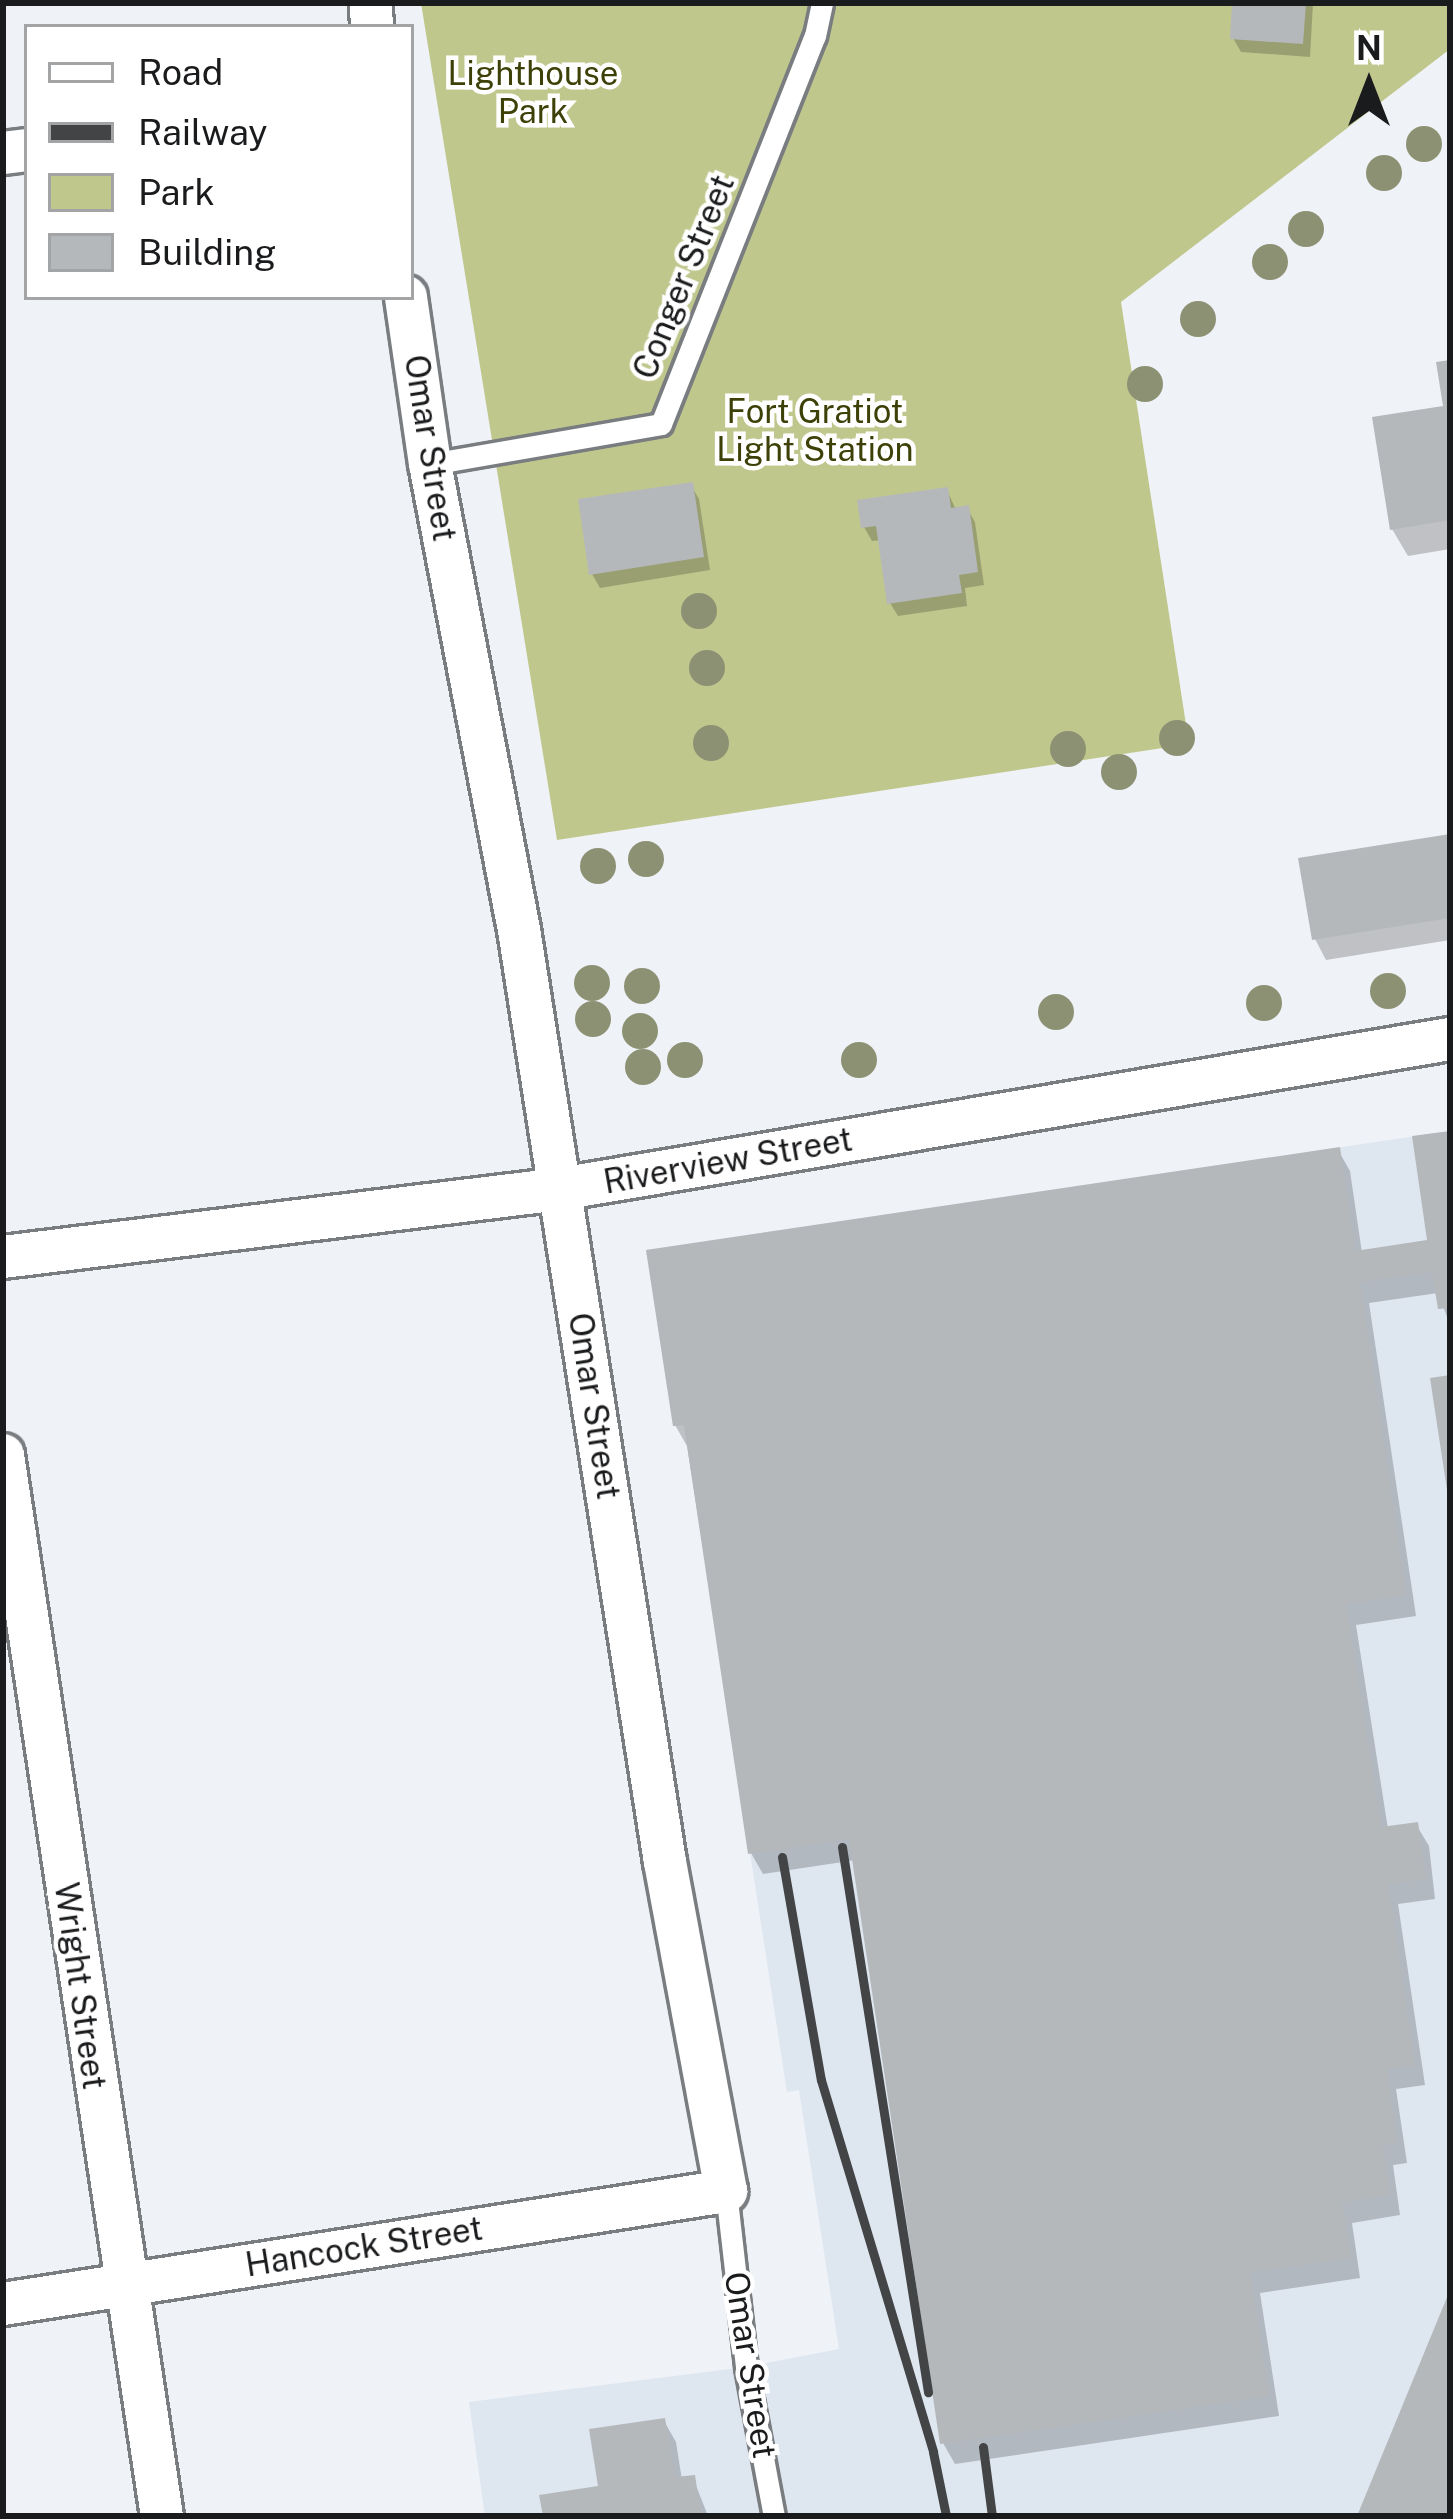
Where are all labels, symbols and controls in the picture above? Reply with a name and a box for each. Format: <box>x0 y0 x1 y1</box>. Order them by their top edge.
legend <box>24 24 414 300</box>
north arrow <box>1309 24 1429 144</box>
text: N <box>1356 29 1382 67</box>
text: Road <box>138 51 223 93</box>
park label: Lighthouse Park <box>447 54 619 132</box>
text: Railway <box>138 111 267 153</box>
street label: Conger Street <box>625 169 743 385</box>
text: Park <box>138 171 215 213</box>
text: Building <box>138 231 276 273</box>
street label: Omar Street <box>396 352 464 544</box>
park label: Fort Gratiot Light Station <box>716 392 914 470</box>
street label: Riverview Street <box>600 1120 856 1202</box>
street label: Omar Street <box>560 1310 628 1502</box>
street label: Wright Street <box>46 1880 114 2092</box>
street label: Hancock Street <box>243 2209 485 2285</box>
street label: Omar Street <box>716 2269 784 2461</box>

